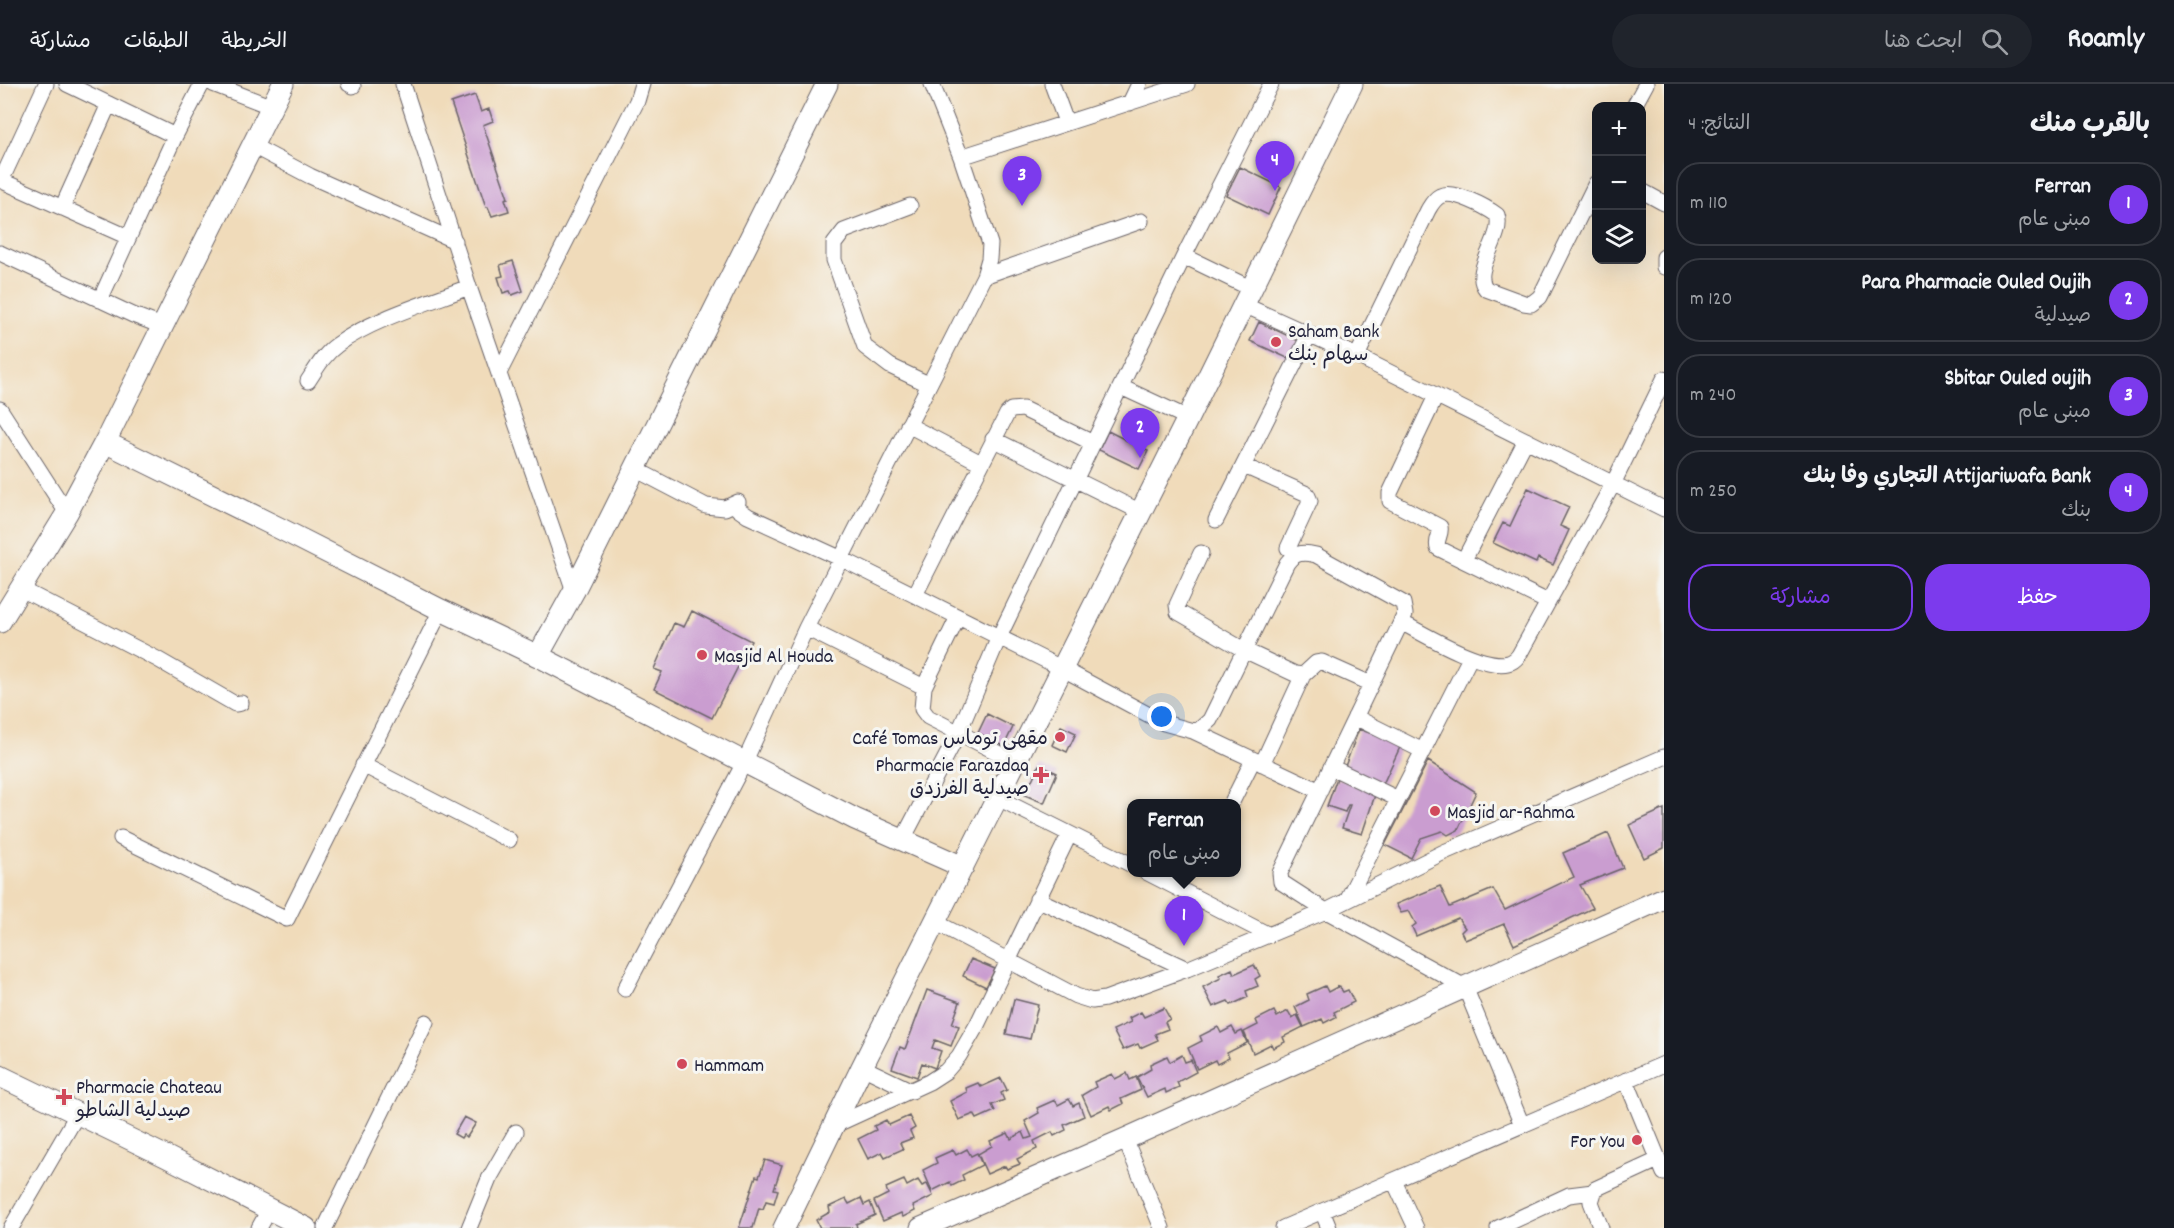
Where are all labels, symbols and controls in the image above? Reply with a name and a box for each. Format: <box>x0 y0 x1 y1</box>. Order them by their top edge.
search box <box>1612 14 2032 68</box>
text: Roamly <box>2068 21 2144 61</box>
icon: search <box>1978 25 2011 58</box>
text: ابحث هنا <box>1884 27 1963 58</box>
text: مشاركة <box>30 28 91 58</box>
text: الطبقات <box>124 28 189 58</box>
text: الخريطة <box>222 28 287 58</box>
map controls <box>1592 102 1646 264</box>
button: + <box>1592 102 1646 156</box>
text: بالقرب منك <box>2030 107 2150 144</box>
text: النتائج: 4 <box>1688 111 1750 139</box>
pin: 4 <box>1256 141 1294 191</box>
pin: 3 <box>1002 156 1042 206</box>
button: − <box>1592 156 1646 210</box>
text: Ferran <box>2035 172 2091 203</box>
text: 110 m <box>1690 190 1728 218</box>
text: 1 <box>2126 190 2131 218</box>
text: مبنى عام <box>2018 207 2091 235</box>
button: layers <box>1592 210 1646 264</box>
text: Para Pharmacie Ouled Oujih <box>1861 268 2091 299</box>
text: 120 m <box>1690 286 1732 314</box>
text: 2 <box>2124 286 2133 314</box>
text: صيدلية <box>2035 303 2091 331</box>
place label: Saham Bank سهام بنك <box>1288 319 1379 370</box>
marker: Saham Bank سهام بنك <box>1269 335 1283 349</box>
text: Sbitar Ouled oujih <box>1945 364 2091 395</box>
text: 240 m <box>1690 382 1736 410</box>
text: 3 <box>2124 382 2133 410</box>
text: مبنى عام <box>2018 399 2091 427</box>
pin: 2 <box>1120 408 1160 458</box>
text: Attijariwafa Bank التجاري وفا بنك <box>1803 462 2091 493</box>
text: 250 m <box>1690 478 1737 506</box>
text: 4 <box>2124 478 2133 506</box>
text: بنك <box>2061 498 2091 526</box>
button: مشاركة <box>1688 564 1913 631</box>
button: حفظ <box>1925 564 2150 631</box>
place label: Masjid Al Houda <box>714 644 834 672</box>
marker: Masjid Al Houda <box>695 648 709 662</box>
your location <box>1147 702 1176 731</box>
place label: Café Tomas مقهى توماس <box>852 726 1048 754</box>
marker: Café Tomas مقهى توماس <box>1053 730 1067 744</box>
place label: Pharmacie Farazdaq صيدلية الفرزدق <box>875 753 1029 804</box>
marker: Pharmacie Farazdaq صيدلية الفرزدق <box>1034 768 1048 782</box>
popup <box>1127 799 1241 877</box>
place label: Masjid ar-Rahma <box>1447 800 1575 828</box>
marker: Masjid ar-Rahma <box>1428 804 1442 818</box>
text: Ferran <box>1147 806 1204 837</box>
text: مبنى عام <box>1147 841 1221 869</box>
pin: 1 <box>1164 896 1204 946</box>
place label: Hammam <box>694 1053 764 1081</box>
marker: Hammam <box>675 1057 689 1071</box>
place label: Pharmacie Chateau صيدلية الشاطو <box>75 1075 222 1126</box>
marker: Pharmacie Chateau صيدلية الشاطو <box>57 1090 71 1104</box>
place label: For You <box>1570 1129 1625 1157</box>
marker: For You <box>1630 1133 1644 1147</box>

